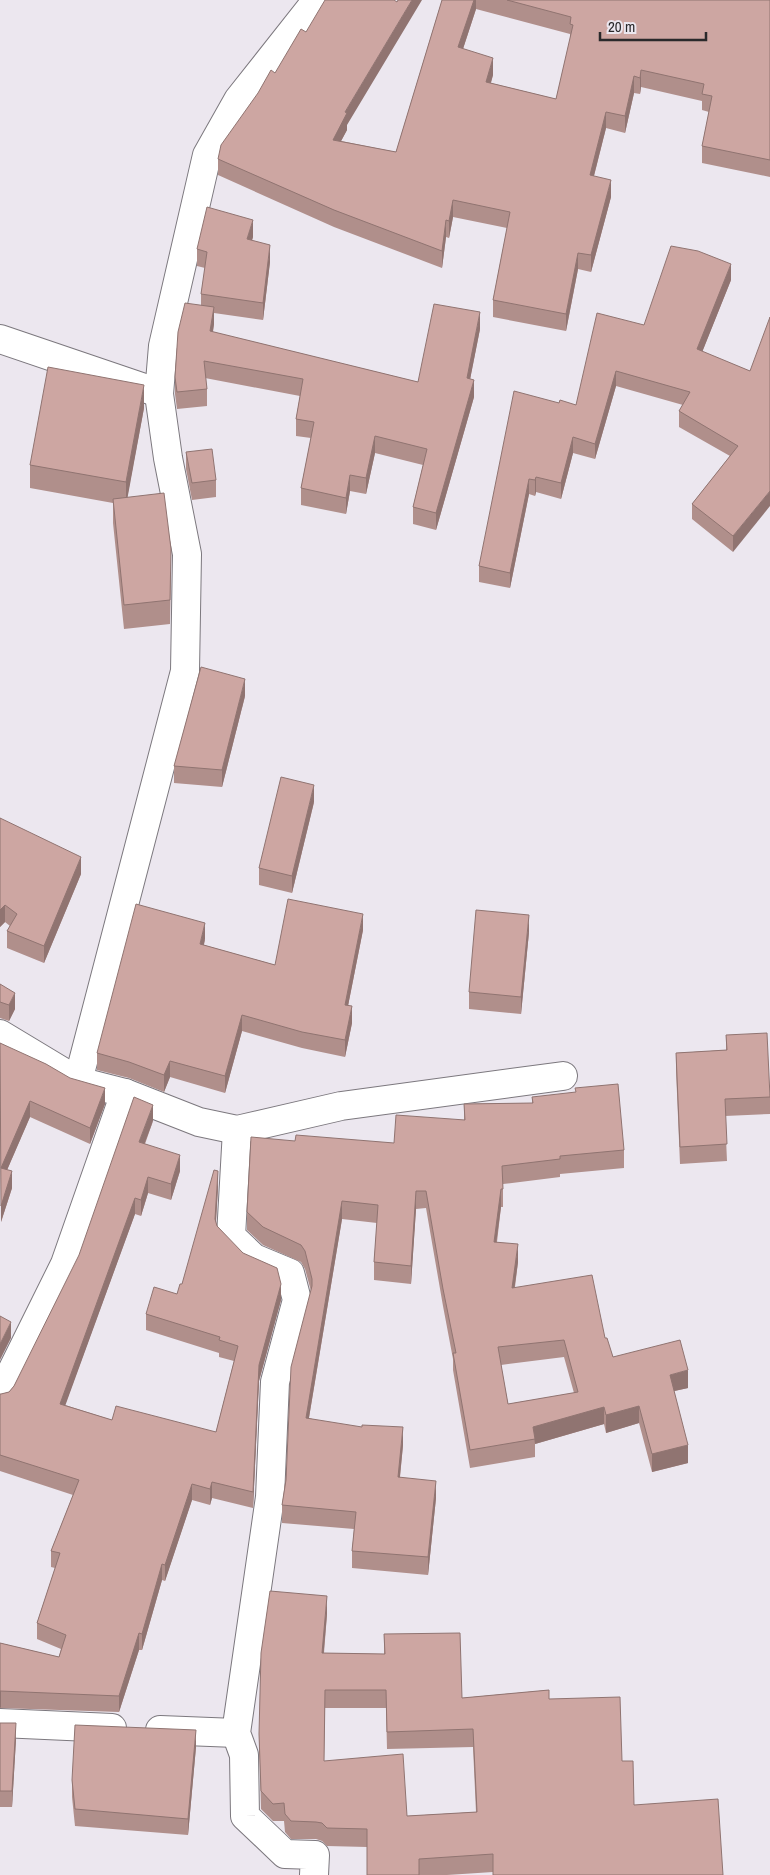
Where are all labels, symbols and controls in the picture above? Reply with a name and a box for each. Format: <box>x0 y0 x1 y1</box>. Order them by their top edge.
scale bar <box>600 10 706 42</box>
text: 20 m <box>608 16 635 37</box>

